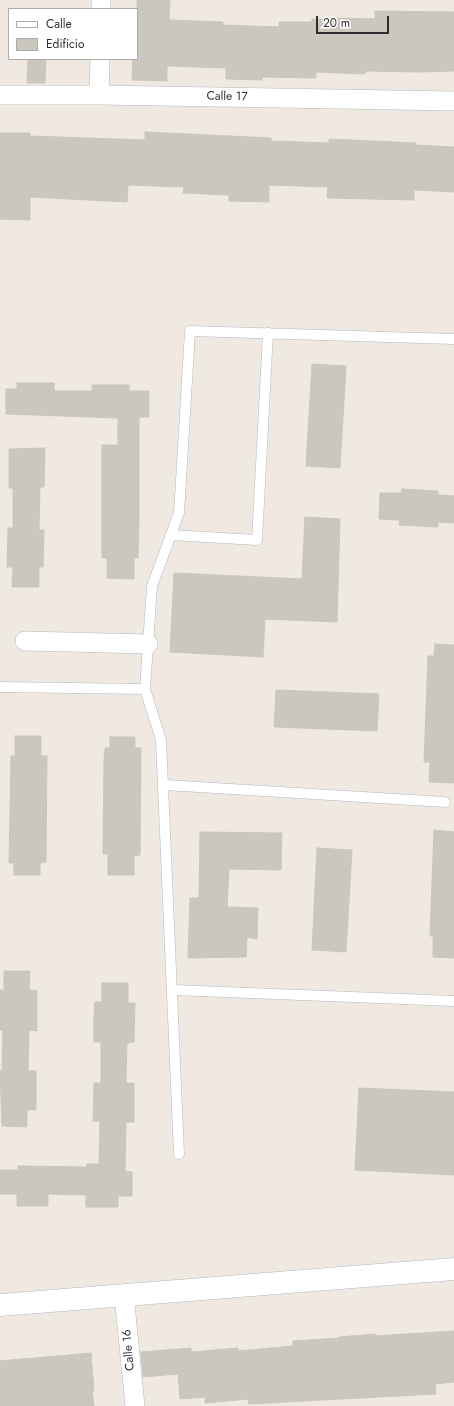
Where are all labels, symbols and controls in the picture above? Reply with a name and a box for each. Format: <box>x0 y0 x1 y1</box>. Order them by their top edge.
legend <box>8 8 138 60</box>
scale bar <box>318 8 391 34</box>
text: 20 m <box>323 14 350 32</box>
text: Calle <box>46 15 72 33</box>
text: Edificio <box>46 35 85 53</box>
street label: Calle 17 <box>206 89 248 105</box>
street label: Calle 16 <box>120 1329 138 1371</box>

